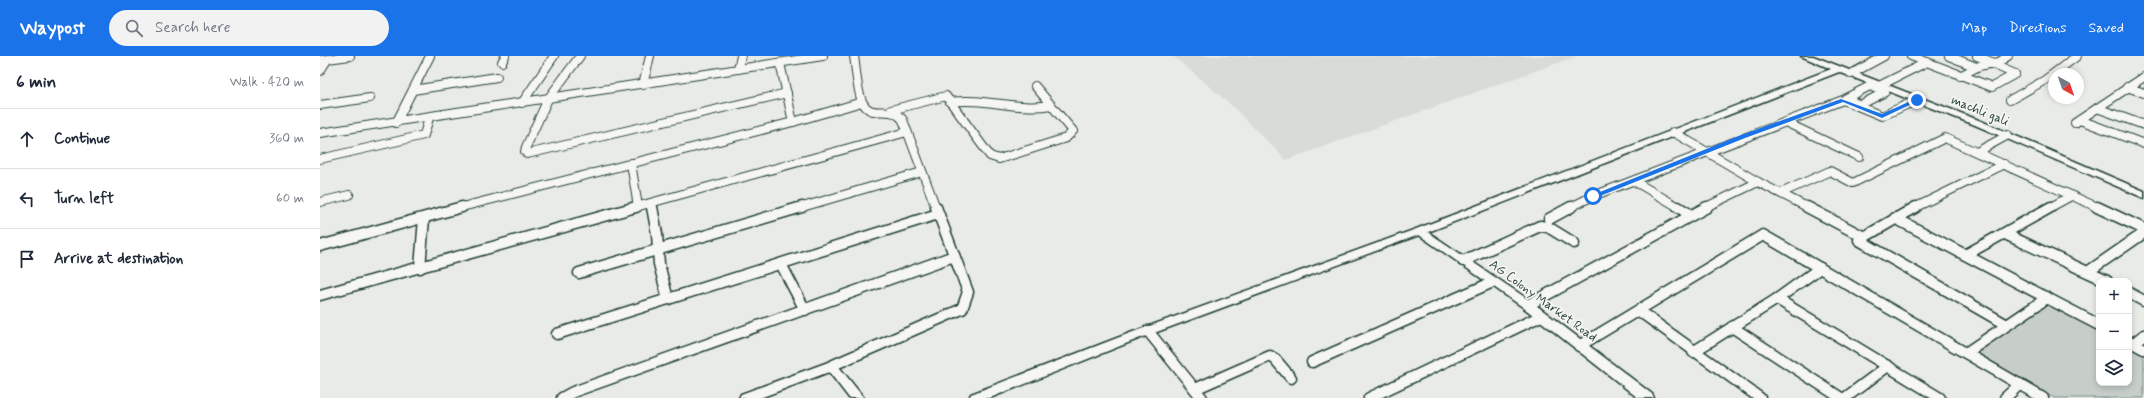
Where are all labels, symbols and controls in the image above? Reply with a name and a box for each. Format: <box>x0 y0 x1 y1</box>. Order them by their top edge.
search box <box>109 10 389 46</box>
text: Waypost <box>20 16 85 41</box>
icon: search <box>123 17 145 39</box>
text: Search here <box>155 18 231 38</box>
text: Map <box>1961 19 1987 37</box>
text: Directions <box>2009 19 2067 37</box>
text: Saved <box>2089 19 2124 37</box>
north arrow <box>2048 68 2084 104</box>
text: 6 min <box>16 71 56 93</box>
text: Walk · 420 m <box>230 74 304 91</box>
route end <box>1908 91 1926 109</box>
street label: machli gali <box>1949 92 2012 130</box>
icon: ahead <box>16 128 38 150</box>
text: Continue <box>54 129 110 149</box>
text: 360 m <box>269 130 304 147</box>
route start <box>1584 187 1602 205</box>
icon: left <box>16 188 38 210</box>
text: Turn left <box>54 189 114 209</box>
text: 60 m <box>276 190 304 207</box>
icon: arrive <box>16 248 38 270</box>
text: Arrive at destination <box>54 249 183 269</box>
street label: AG Colony Market Road <box>1486 256 1600 346</box>
map controls <box>2096 278 2132 386</box>
button: + <box>2096 278 2132 314</box>
button: − <box>2096 314 2132 350</box>
button: layers <box>2096 350 2132 386</box>

